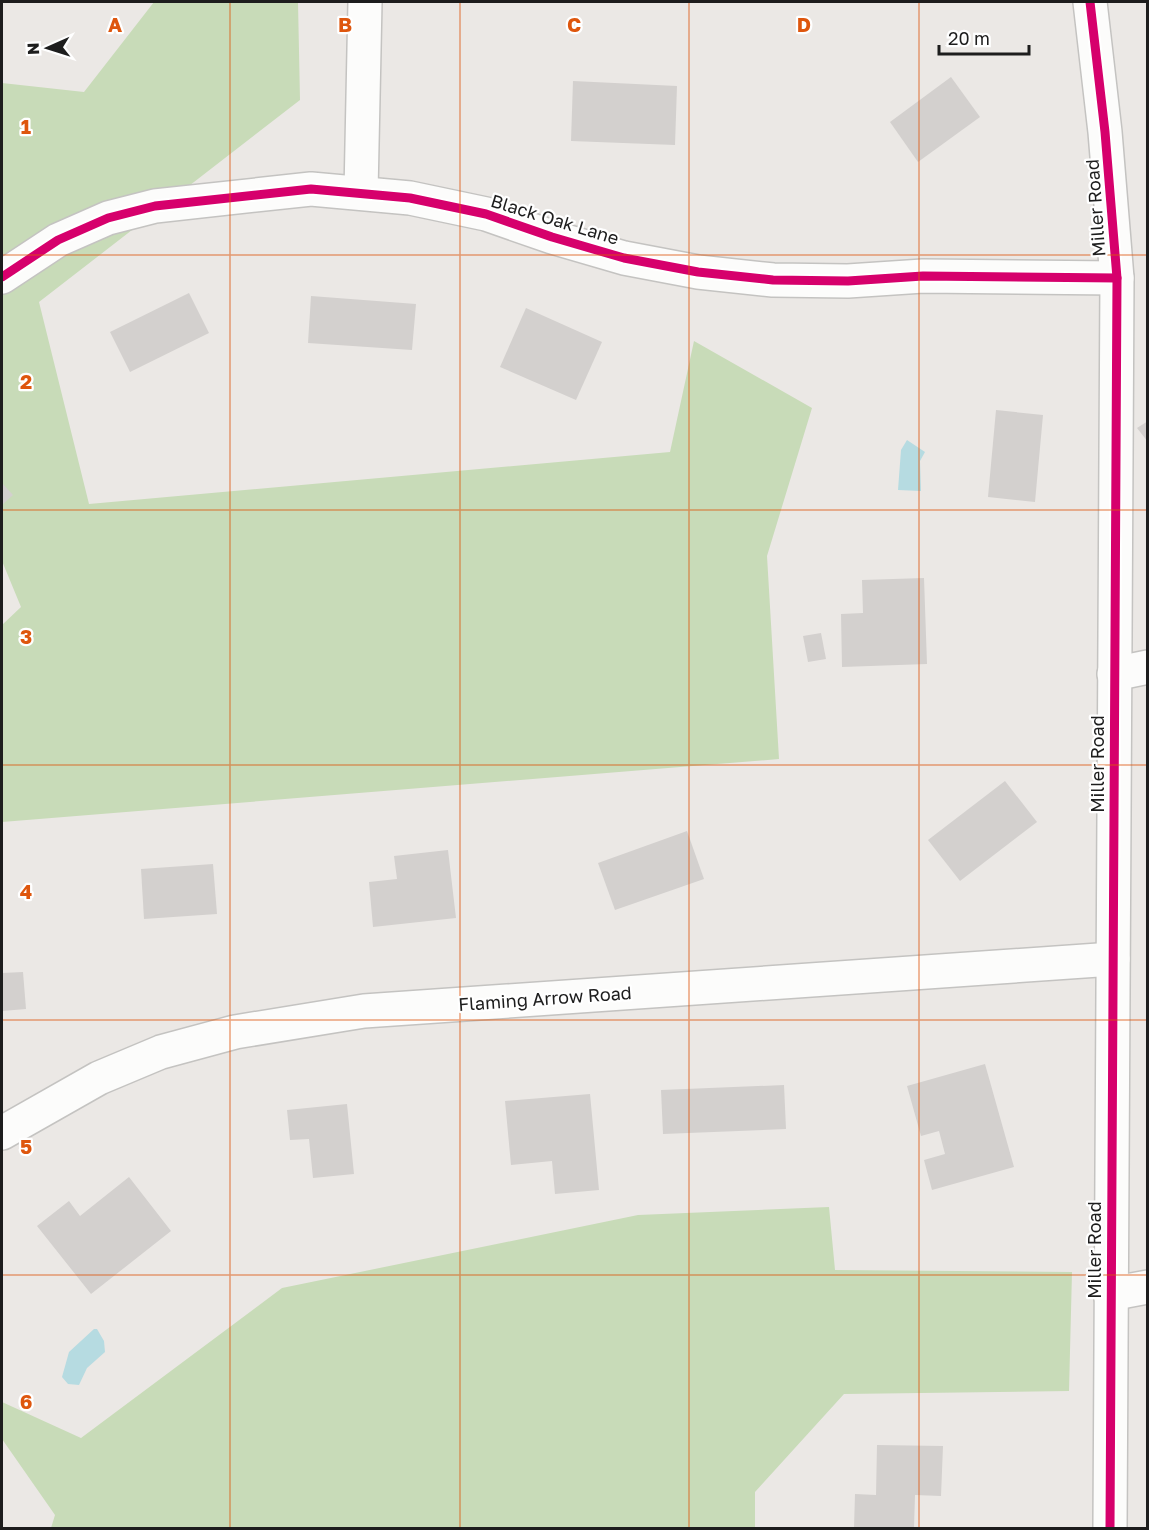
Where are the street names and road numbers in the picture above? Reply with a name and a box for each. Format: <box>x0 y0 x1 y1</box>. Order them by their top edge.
street label: Miller Road <box>1081 158 1109 258</box>
street label: Black Oak Lane <box>488 189 622 249</box>
street label: Miller Road <box>1086 715 1108 813</box>
street label: Flaming Arrow Road <box>458 981 632 1015</box>
street label: Miller Road <box>1083 1201 1105 1299</box>

